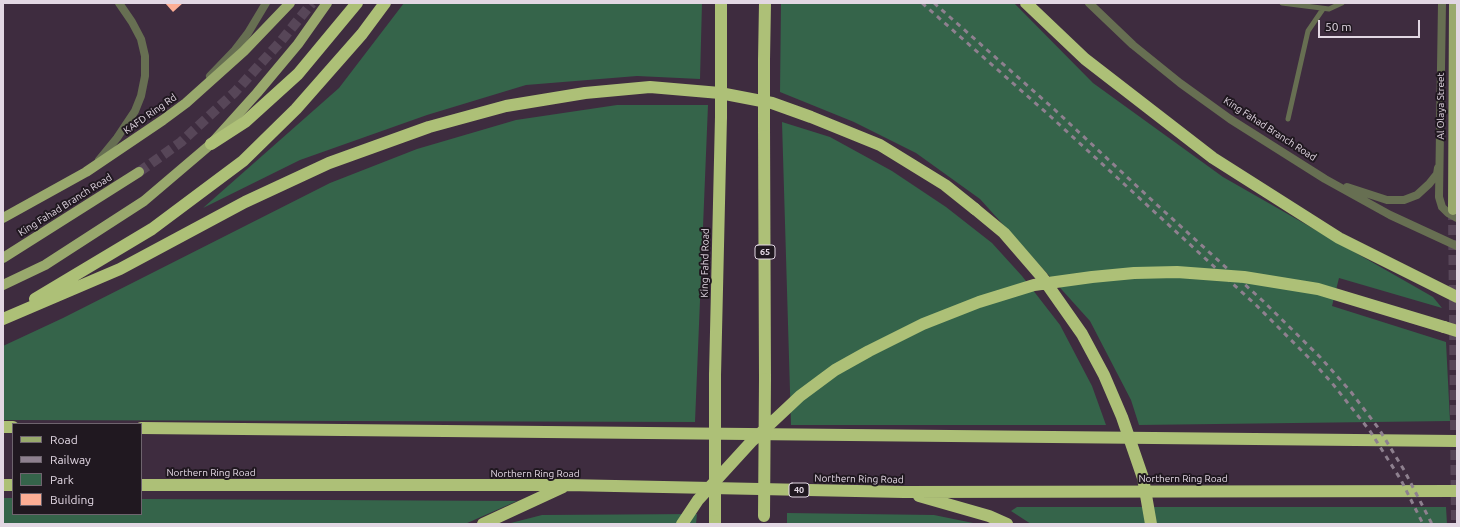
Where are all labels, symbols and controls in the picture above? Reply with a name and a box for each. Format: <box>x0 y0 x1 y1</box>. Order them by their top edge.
scale bar <box>1320 12 1422 38</box>
text: 50 m <box>1325 20 1352 33</box>
street label: Al Olaya Street <box>1435 72 1447 140</box>
street label: KAFD Ring Rd <box>121 91 179 137</box>
street label: King Fahad Branch Road <box>1221 95 1319 163</box>
street label: King Fahad Branch Road <box>16 171 114 239</box>
street label: King Fahd Road <box>698 228 712 298</box>
road number: 65 <box>755 245 775 259</box>
legend <box>12 423 142 515</box>
text: Road <box>50 433 78 446</box>
text: Railway <box>50 453 91 466</box>
street label: Northern Ring Road <box>166 467 256 479</box>
street label: Northern Ring Road <box>490 468 580 480</box>
street label: Northern Ring Road <box>814 472 904 486</box>
text: Park <box>50 473 74 486</box>
street label: Northern Ring Road <box>1138 473 1228 485</box>
road number: 40 <box>789 483 809 497</box>
text: Building <box>50 493 94 506</box>

